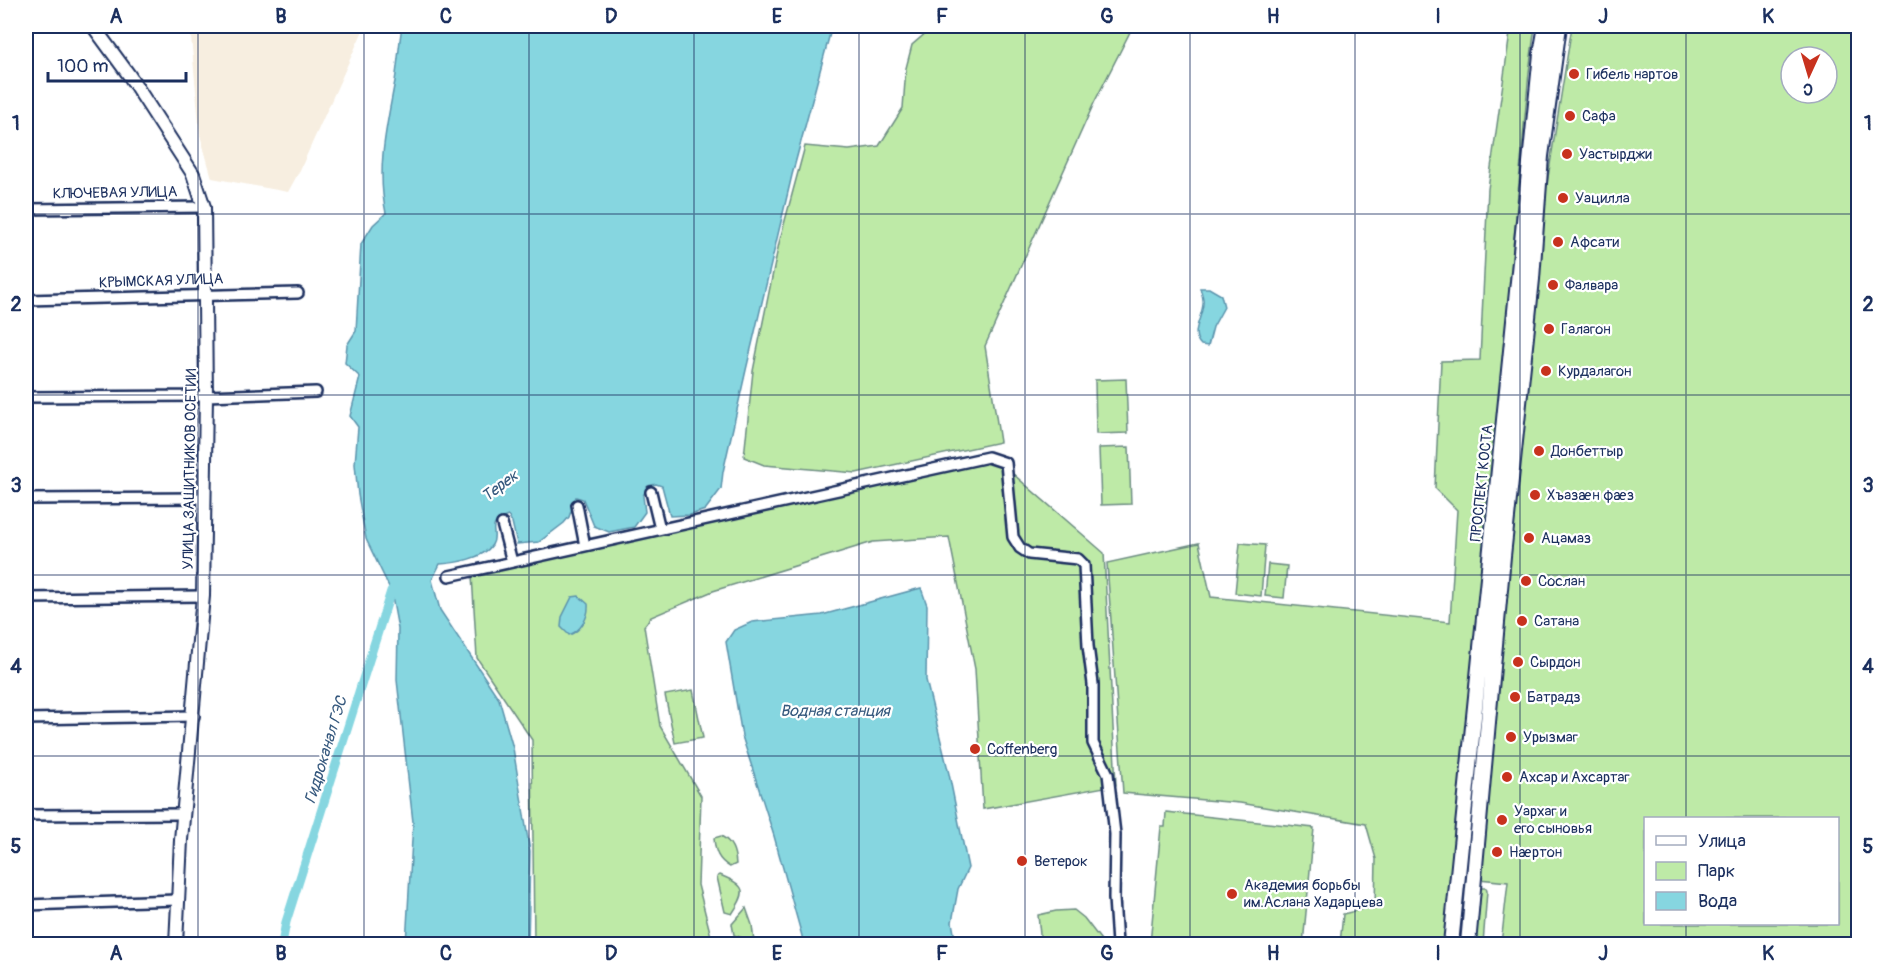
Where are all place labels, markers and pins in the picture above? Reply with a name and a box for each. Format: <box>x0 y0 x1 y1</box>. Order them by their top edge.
place label: Гибель нартов <box>1586 65 1678 84</box>
marker: Гибель нартов <box>1567 67 1581 81</box>
place label: Сафа <box>1582 107 1616 126</box>
marker: Сафа <box>1563 109 1577 123</box>
place label: Уастырджи <box>1579 145 1652 164</box>
marker: Уастырджи <box>1560 147 1574 161</box>
place label: Уацилла <box>1575 189 1630 208</box>
marker: Уацилла <box>1556 191 1570 205</box>
place label: Афсати <box>1570 233 1619 252</box>
marker: Афсати <box>1551 235 1565 249</box>
place label: Фалвара <box>1565 276 1618 295</box>
marker: Фалвара <box>1546 278 1560 292</box>
place label: Галагон <box>1561 320 1611 339</box>
marker: Галагон <box>1542 322 1556 336</box>
place label: Курдалагон <box>1558 362 1632 381</box>
marker: Курдалагон <box>1539 364 1553 378</box>
place label: Донбеттыр <box>1550 442 1623 461</box>
marker: Донбеттыр <box>1532 444 1546 458</box>
place label: Хъазæн фæз <box>1547 486 1634 505</box>
marker: Хъазæн фæз <box>1528 488 1542 502</box>
place label: Ацамаз <box>1541 529 1591 548</box>
marker: Ацамаз <box>1522 531 1536 545</box>
place label: Сослан <box>1538 572 1585 591</box>
marker: Сослан <box>1519 574 1533 588</box>
place label: Сатана <box>1534 612 1579 631</box>
marker: Сатана <box>1515 614 1529 628</box>
place label: Сырдон <box>1530 653 1581 672</box>
marker: Сырдон <box>1511 655 1525 669</box>
place label: Батрадз <box>1527 688 1581 707</box>
marker: Батрадз <box>1508 690 1522 704</box>
place label: Урызмаг <box>1523 728 1578 747</box>
marker: Урызмаг <box>1504 730 1518 744</box>
place label: Coffenberg <box>987 740 1057 759</box>
marker: Coffenberg <box>968 742 982 756</box>
place label: Ахсар и Ахсартаг <box>1519 768 1630 787</box>
marker: Ахсар и Ахсартаг <box>1500 770 1514 784</box>
place label: Уархаг и его сыновья <box>1514 802 1592 838</box>
marker: Уархаг и его сыновья <box>1495 813 1509 827</box>
place label: Нæртон <box>1509 843 1562 862</box>
marker: Нæртон <box>1490 845 1504 859</box>
place label: Ветерок <box>1034 852 1088 871</box>
marker: Ветерок <box>1015 854 1029 868</box>
place label: Академия борьбы им.Аслана Хадарцева <box>1244 876 1383 912</box>
marker: Академия борьбы им.Аслана Хадарцева <box>1225 887 1239 901</box>

